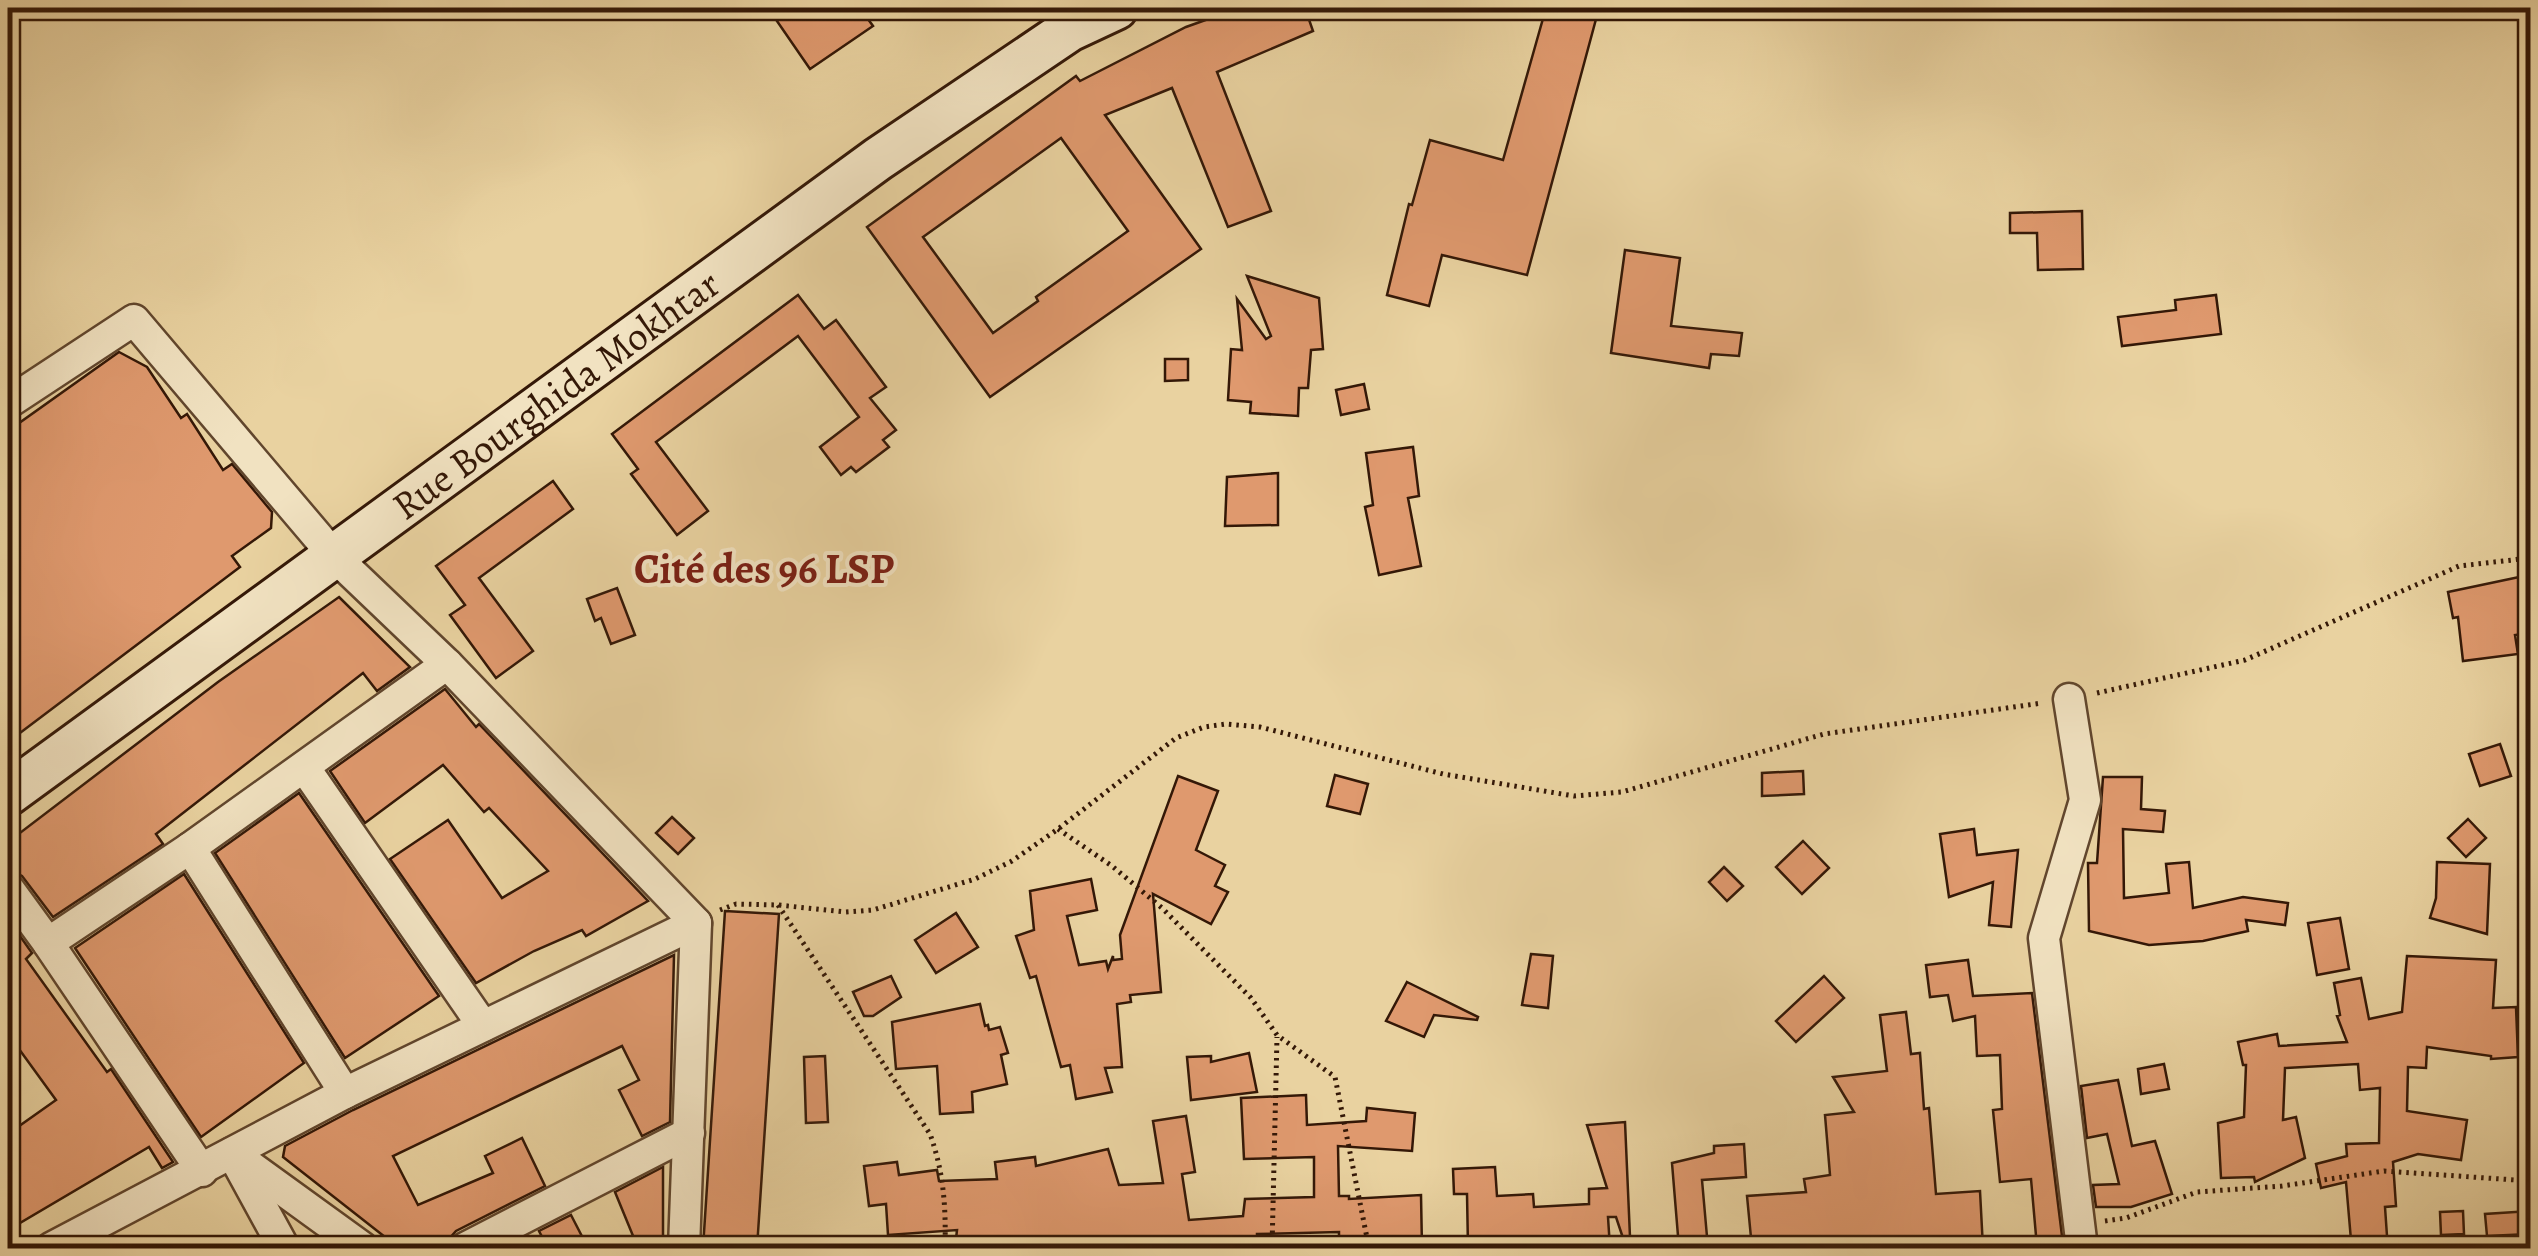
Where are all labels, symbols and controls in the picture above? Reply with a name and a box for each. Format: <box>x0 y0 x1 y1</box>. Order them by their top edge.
street label: Rue Bourghida Mokhtar <box>381 257 731 533</box>
district label: Cité des 96 LSP <box>634 540 894 597</box>

